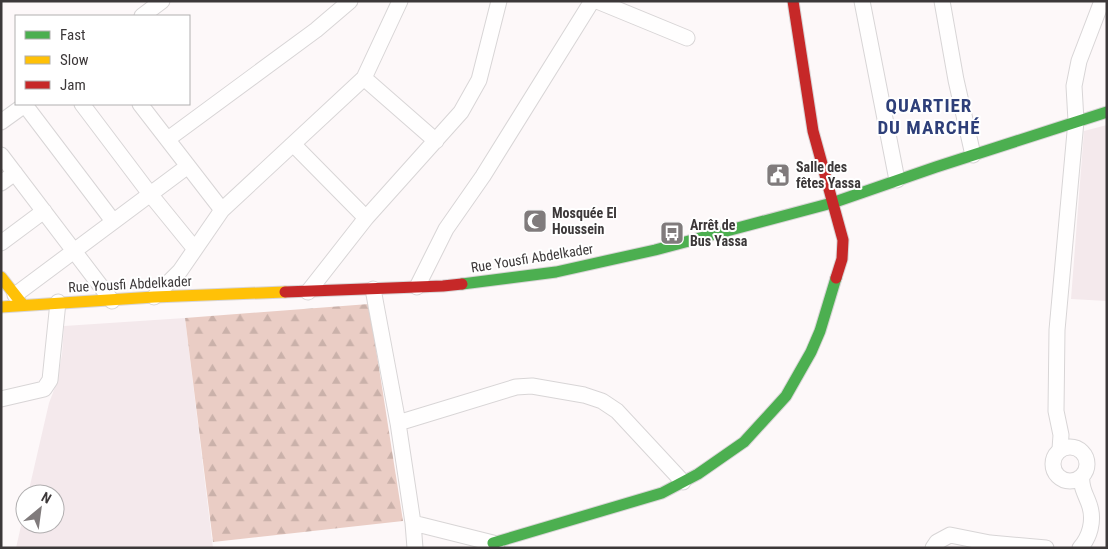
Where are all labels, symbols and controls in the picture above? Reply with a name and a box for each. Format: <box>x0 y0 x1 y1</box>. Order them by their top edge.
legend <box>15 15 190 105</box>
text: Fast <box>60 26 85 44</box>
text: Slow <box>60 51 89 69</box>
text: Jam <box>60 76 86 94</box>
district label: QUARTIER DU MARCHÉ <box>877 94 981 139</box>
place label: Salle des fêtes Yassa <box>796 159 861 191</box>
public building icon: Salle des fêtes Yassa <box>765 162 791 188</box>
place label: Mosquée El Houssein <box>552 205 617 237</box>
mosque icon: Mosquée El Houssein <box>522 208 548 234</box>
place label: Arrêt de Bus Yassa <box>690 217 748 249</box>
bus stop icon: Arrêt de Bus Yassa <box>659 220 685 246</box>
street label: Rue Yousfi Abdelkader <box>470 240 594 276</box>
street label: Rue Yousfi Abdelkader <box>68 273 192 295</box>
north arrow <box>15 484 65 534</box>
text: N <box>39 489 54 507</box>

